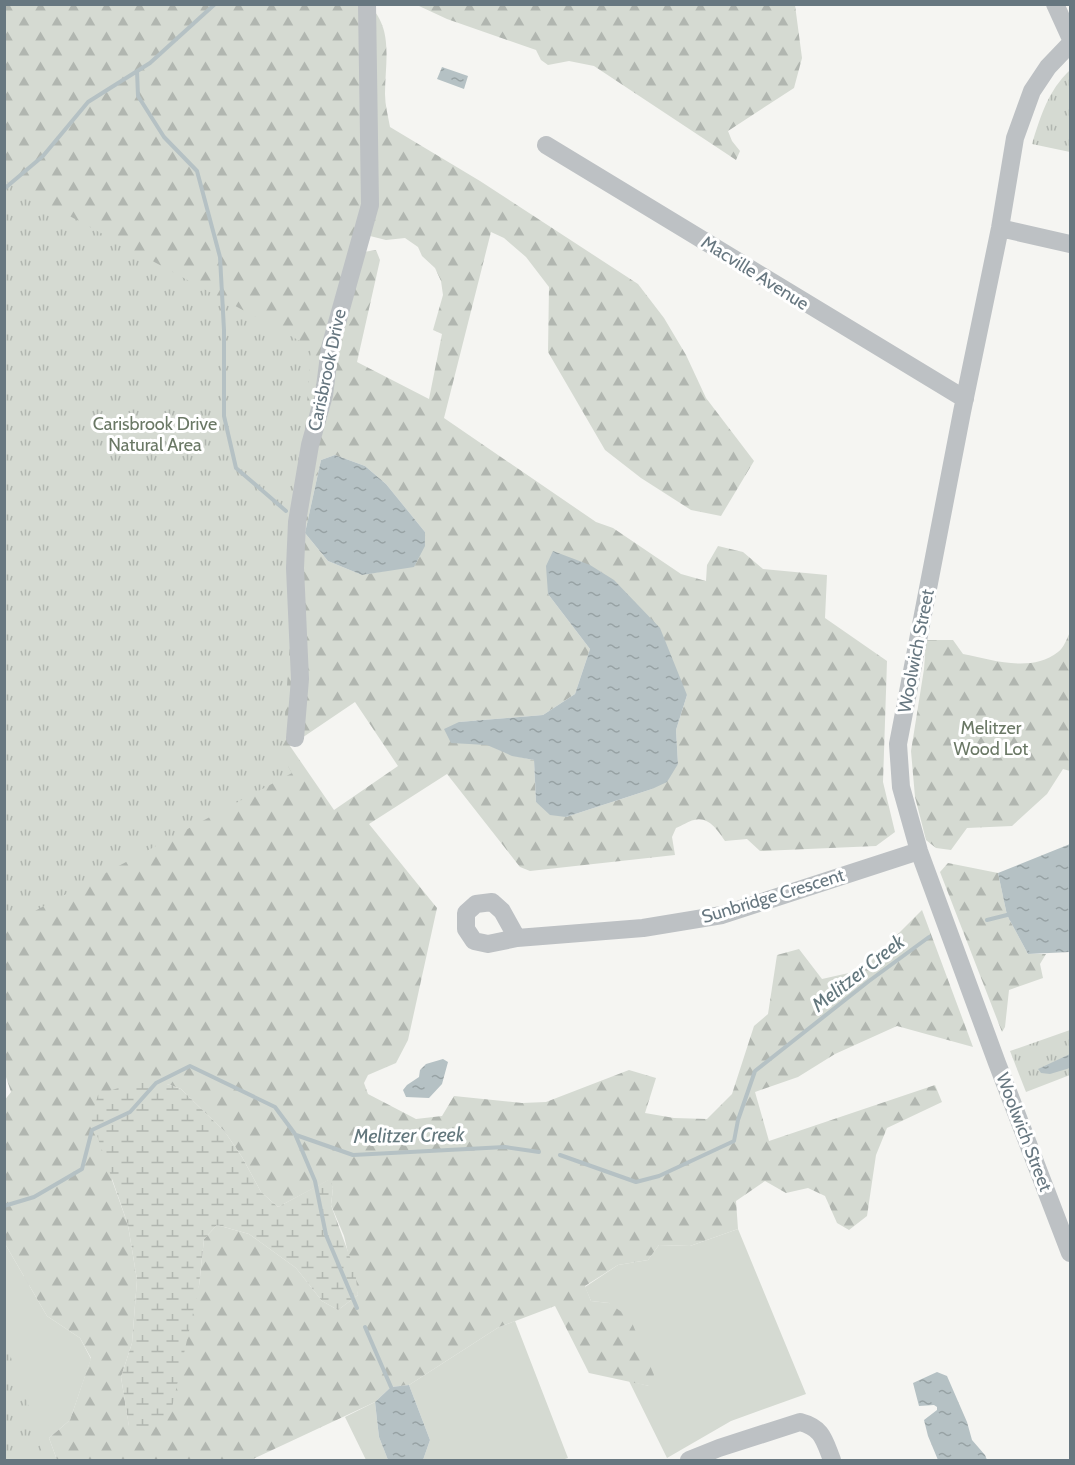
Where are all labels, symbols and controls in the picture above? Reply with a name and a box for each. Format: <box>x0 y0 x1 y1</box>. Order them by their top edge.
street label: Macville Avenue <box>697 231 813 315</box>
street label: Carisbrook Drive <box>303 307 351 433</box>
park label: Carisbrook Drive Natural Area <box>93 413 217 456</box>
street label: Woolwich Street <box>893 587 939 715</box>
park label: Melitzer Wood Lot <box>954 717 1028 760</box>
street label: Sunbridge Crescent <box>699 864 847 928</box>
water label: Melitzer Creek <box>806 929 910 1017</box>
street label: Woolwich Street <box>991 1070 1057 1194</box>
water label: Melitzer Creek <box>352 1122 466 1148</box>

